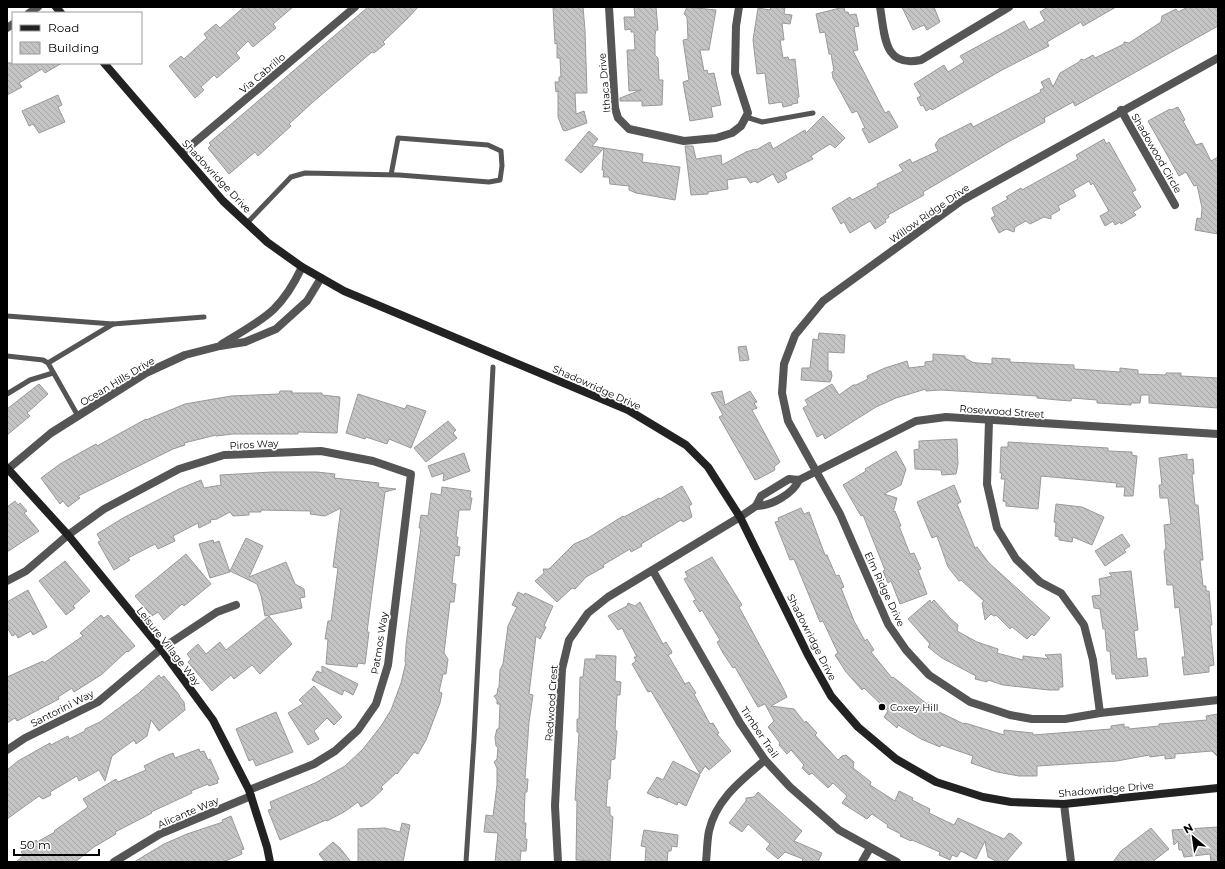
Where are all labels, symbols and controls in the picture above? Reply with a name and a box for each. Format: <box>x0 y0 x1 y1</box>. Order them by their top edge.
legend <box>12 12 142 64</box>
text: Road <box>48 20 79 35</box>
text: Building <box>48 40 99 55</box>
street label: Via Cabrillo <box>237 50 288 96</box>
street label: Ithaca Drive <box>595 52 614 113</box>
street label: Shadowood Circle <box>1128 111 1185 196</box>
street label: Shadowridge Drive <box>179 137 254 216</box>
street label: Willow Ridge Drive <box>887 181 972 246</box>
street label: Ocean Hills Drive <box>77 354 157 409</box>
street label: Shadowridge Drive <box>550 362 643 413</box>
street label: Rosewood Street <box>959 402 1045 421</box>
street label: Piros Way <box>229 437 280 452</box>
street label: Elm Ridge Drive <box>862 550 908 629</box>
street label: Shadowridge Drive <box>784 592 839 683</box>
street label: Leisure Village Way <box>134 604 204 689</box>
street label: Patmos Way <box>368 610 391 675</box>
street label: Redwood Crest <box>542 664 561 742</box>
street label: Santorini Way <box>28 687 97 730</box>
place label: Coxey Hill <box>890 701 938 714</box>
marker: Coxey Hill <box>877 702 887 712</box>
street label: Timber Trail <box>738 704 781 760</box>
street label: Shadowridge Drive <box>1058 779 1154 800</box>
street label: Alicante Way <box>156 794 221 831</box>
north arrow <box>1173 817 1213 857</box>
text: N <box>1181 820 1195 837</box>
scale bar <box>14 831 99 857</box>
text: 50 m <box>20 837 51 852</box>

